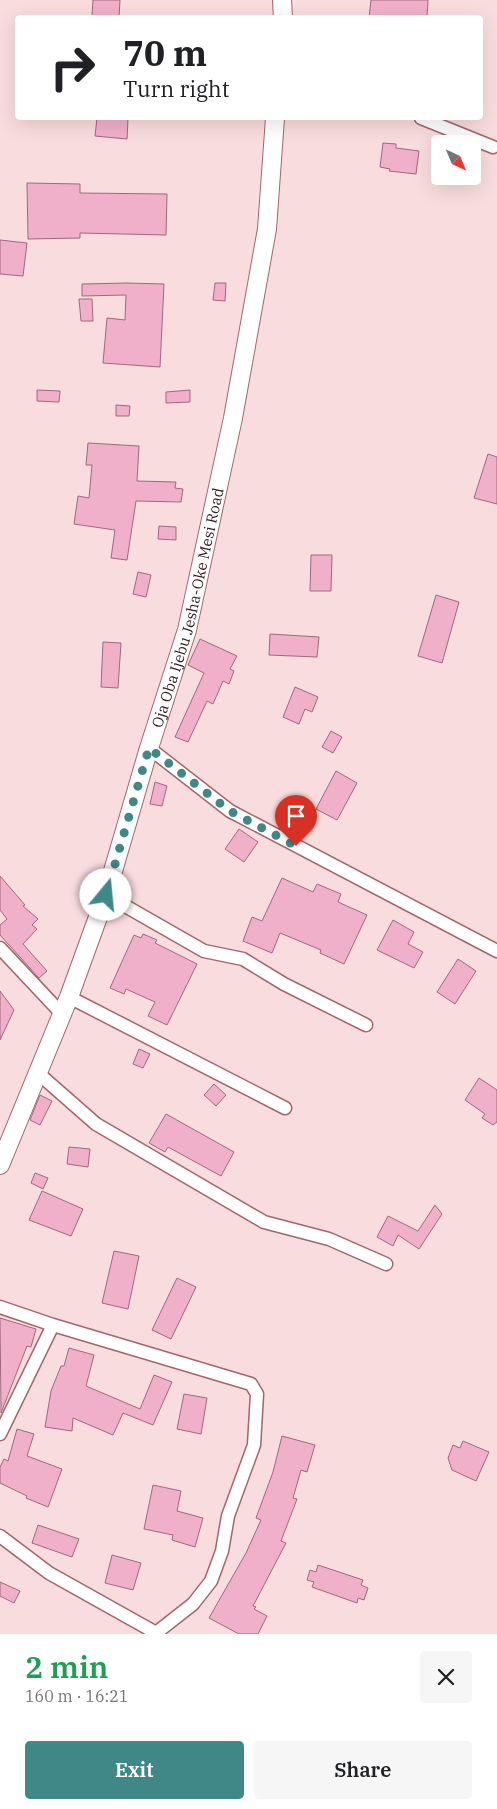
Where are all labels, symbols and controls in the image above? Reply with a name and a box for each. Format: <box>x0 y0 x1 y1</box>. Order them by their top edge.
text: 70 m <box>123 30 207 76</box>
icon: right <box>40 35 105 100</box>
text: Turn right <box>123 74 230 103</box>
north arrow <box>431 135 481 185</box>
map controls <box>431 135 481 185</box>
street label: Oja Oba Ijebu Jesha-Oke Mesi Road <box>147 486 227 730</box>
pin <box>275 795 317 846</box>
icon: arrive <box>282 802 310 830</box>
position arrow <box>79 868 131 920</box>
text: 2 min <box>25 1647 108 1686</box>
button: close <box>420 1651 472 1703</box>
text: 160 m · 16:21 <box>25 1686 128 1706</box>
button: Exit <box>25 1741 244 1799</box>
button: Share <box>254 1741 472 1799</box>

